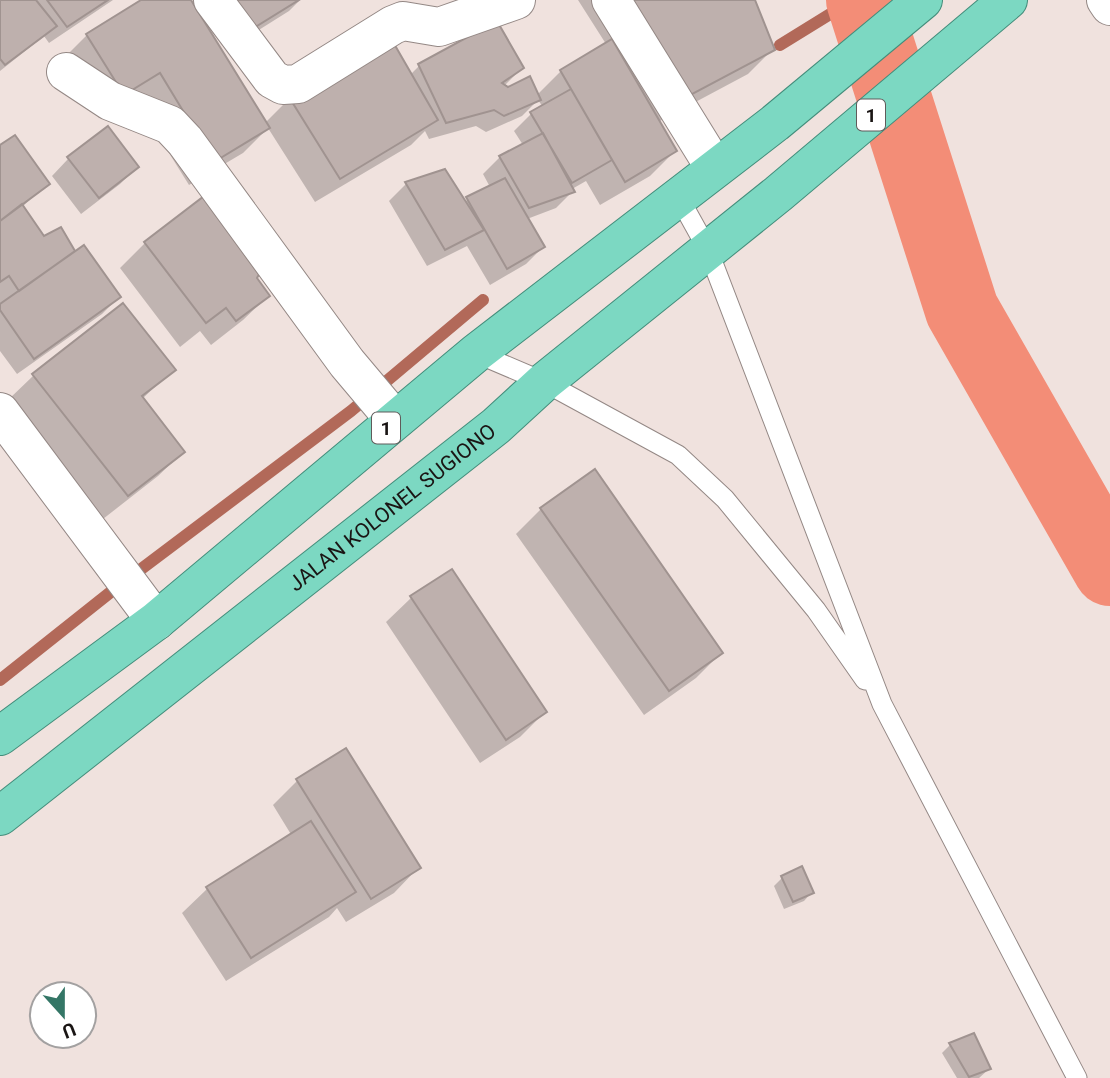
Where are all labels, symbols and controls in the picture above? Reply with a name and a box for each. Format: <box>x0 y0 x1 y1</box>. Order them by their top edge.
road number: 1 <box>857 99 885 130</box>
road number: 1 <box>372 412 400 444</box>
street label: JALAN KOLONEL SUGIONO <box>284 419 500 596</box>
north arrow <box>28 980 98 1050</box>
text: U <box>59 1017 79 1043</box>

